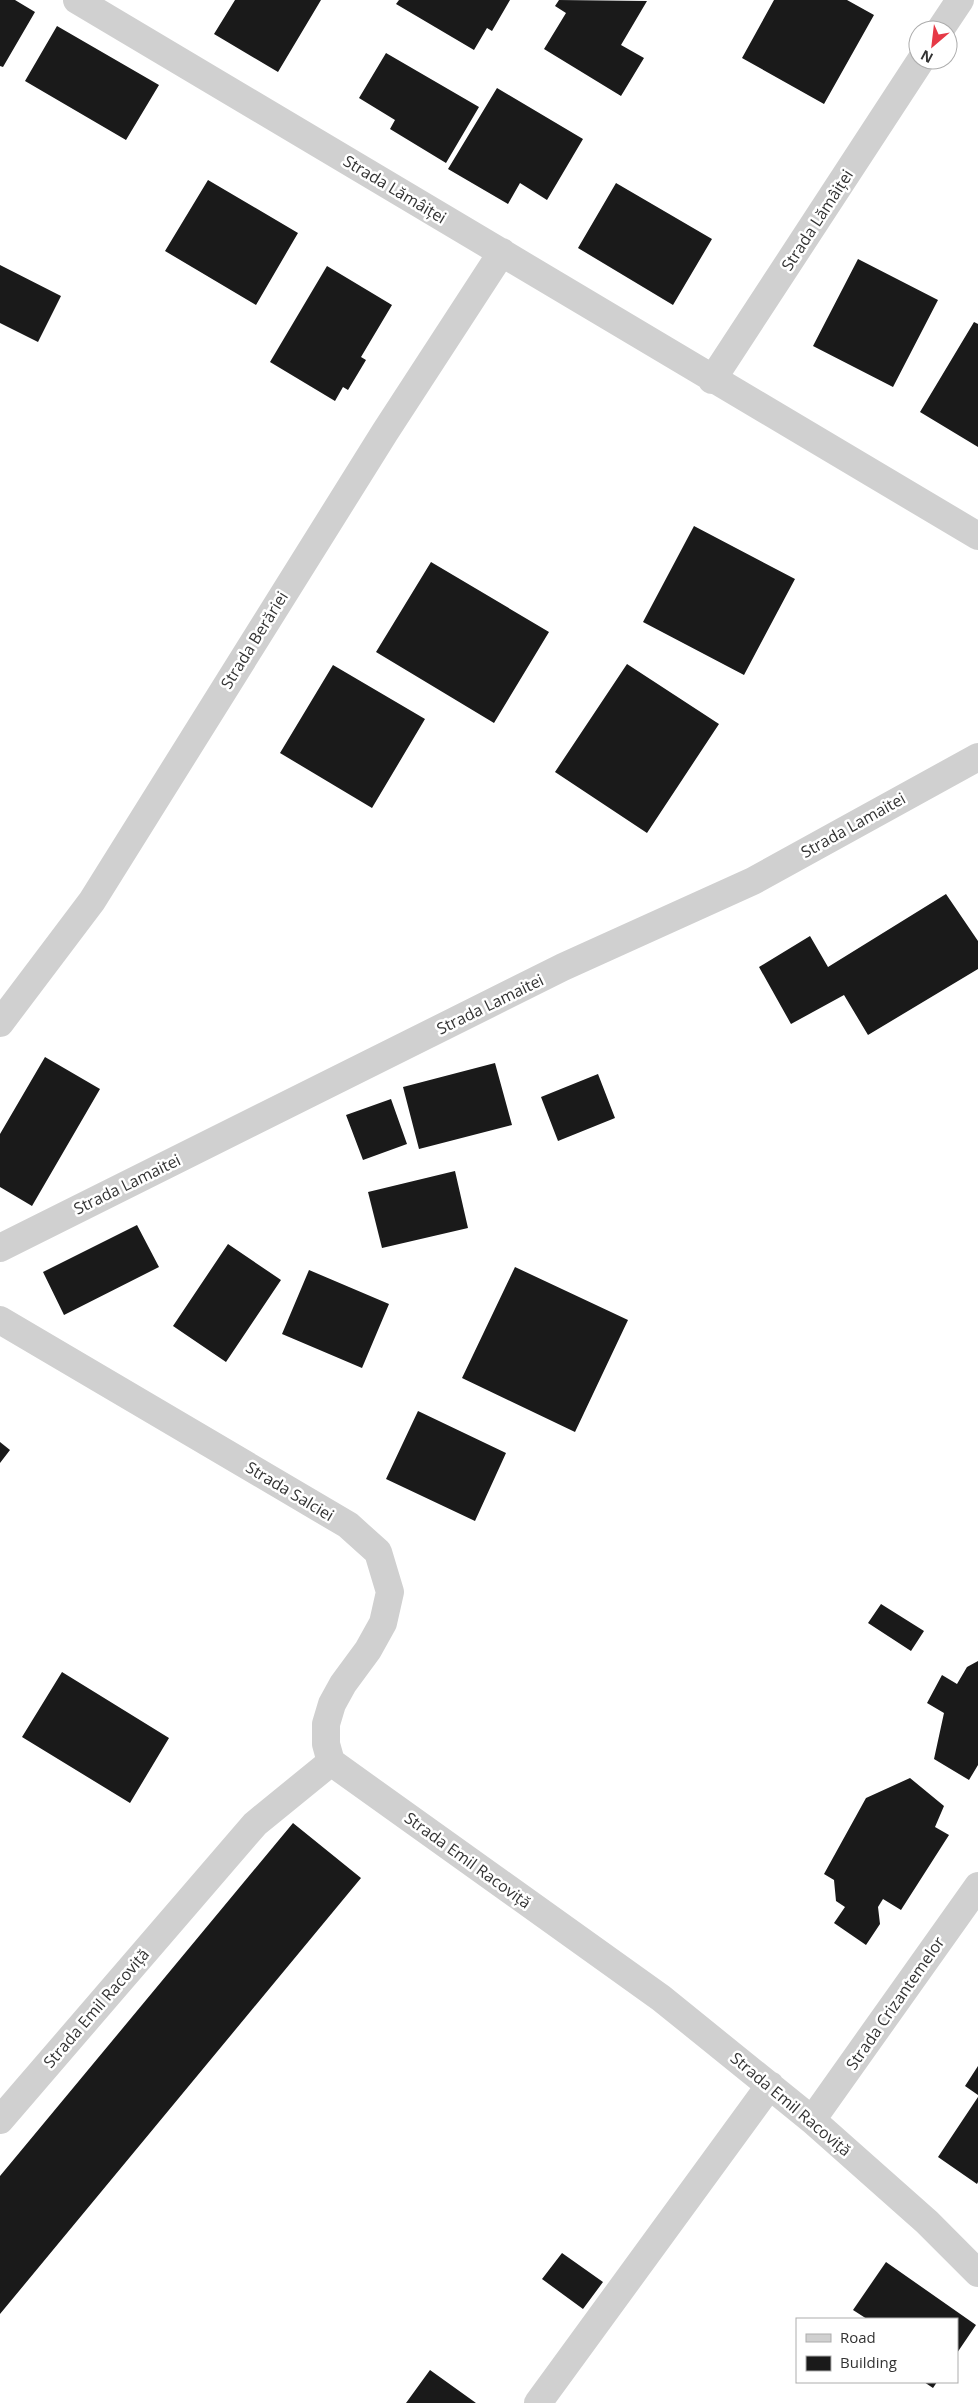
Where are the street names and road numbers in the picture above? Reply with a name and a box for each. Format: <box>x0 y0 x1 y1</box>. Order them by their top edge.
street label: Strada Lămâiței <box>339 150 451 228</box>
street label: Strada Lămâiței <box>776 165 858 275</box>
street label: Strada Berăriei <box>215 587 293 693</box>
street label: Strada Lamaitei <box>797 787 909 863</box>
street label: Strada Lamaitei <box>433 969 547 1039</box>
street label: Strada Lamaitei <box>70 1149 184 1219</box>
street label: Strada Salciei <box>242 1456 338 1526</box>
street label: Strada Emil Racoviță <box>400 1807 536 1913</box>
street label: Strada Crizantemelor <box>841 1931 950 2074</box>
street label: Strada Emil Racoviță <box>38 1944 154 2072</box>
street label: Strada Emil Racoviță <box>726 2047 856 2161</box>

